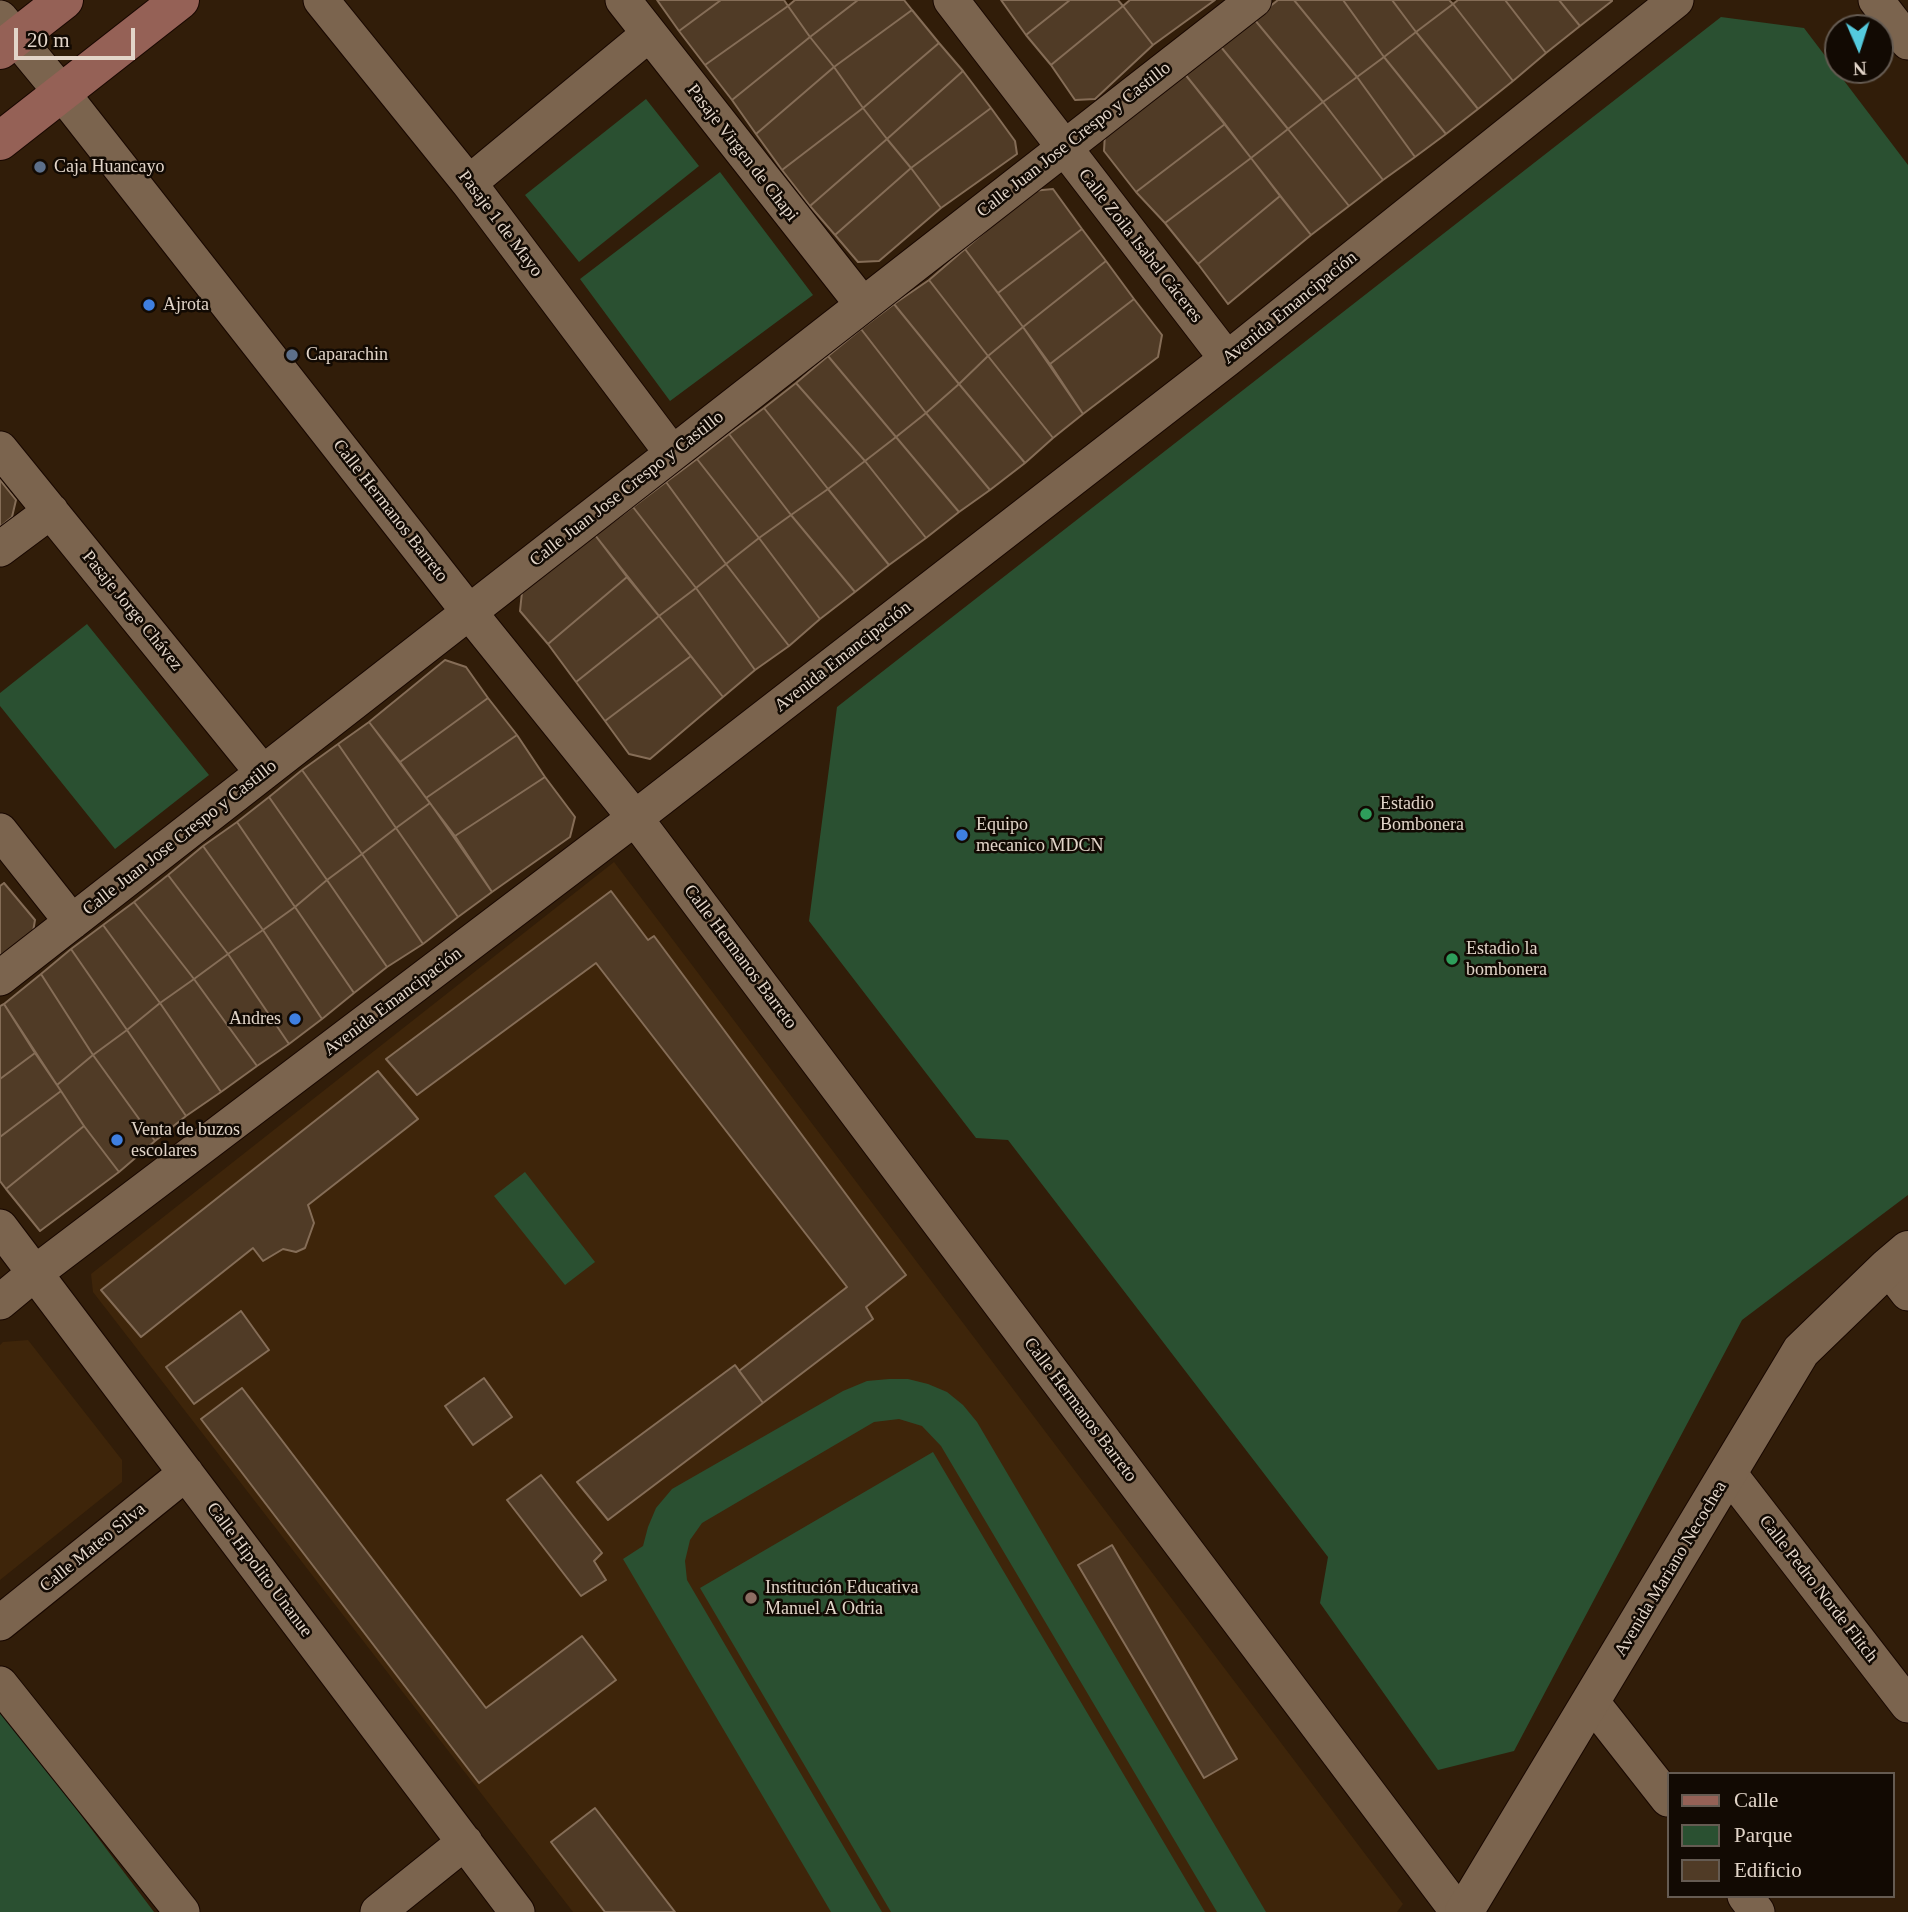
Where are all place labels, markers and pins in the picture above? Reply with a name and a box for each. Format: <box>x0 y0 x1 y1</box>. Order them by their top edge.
place label: Caja Huancayo <box>54 156 164 178</box>
marker: Caja Huancayo <box>32 159 48 175</box>
place label: Ajrota <box>163 294 209 316</box>
marker: Ajrota <box>141 297 157 313</box>
place label: Caparachin <box>306 344 388 366</box>
marker: Caparachin <box>284 347 300 363</box>
place label: Estadio Bombonera <box>1380 793 1464 836</box>
marker: Estadio Bombonera <box>1358 806 1374 822</box>
place label: Equipo mecanico MDCN <box>976 814 1103 856</box>
marker: Equipo mecanico MDCN <box>954 827 970 843</box>
place label: Estadio la bombonera <box>1466 938 1547 981</box>
marker: Estadio la bombonera <box>1444 951 1460 967</box>
place label: Andres <box>229 1008 281 1030</box>
marker: Andres <box>287 1011 303 1027</box>
place label: Venta de buzos escolares <box>131 1119 240 1162</box>
marker: Venta de buzos escolares <box>109 1132 125 1148</box>
place label: Institución Educativa Manuel A Odria <box>765 1577 918 1620</box>
marker: Institución Educativa Manuel A Odria <box>743 1590 759 1606</box>

